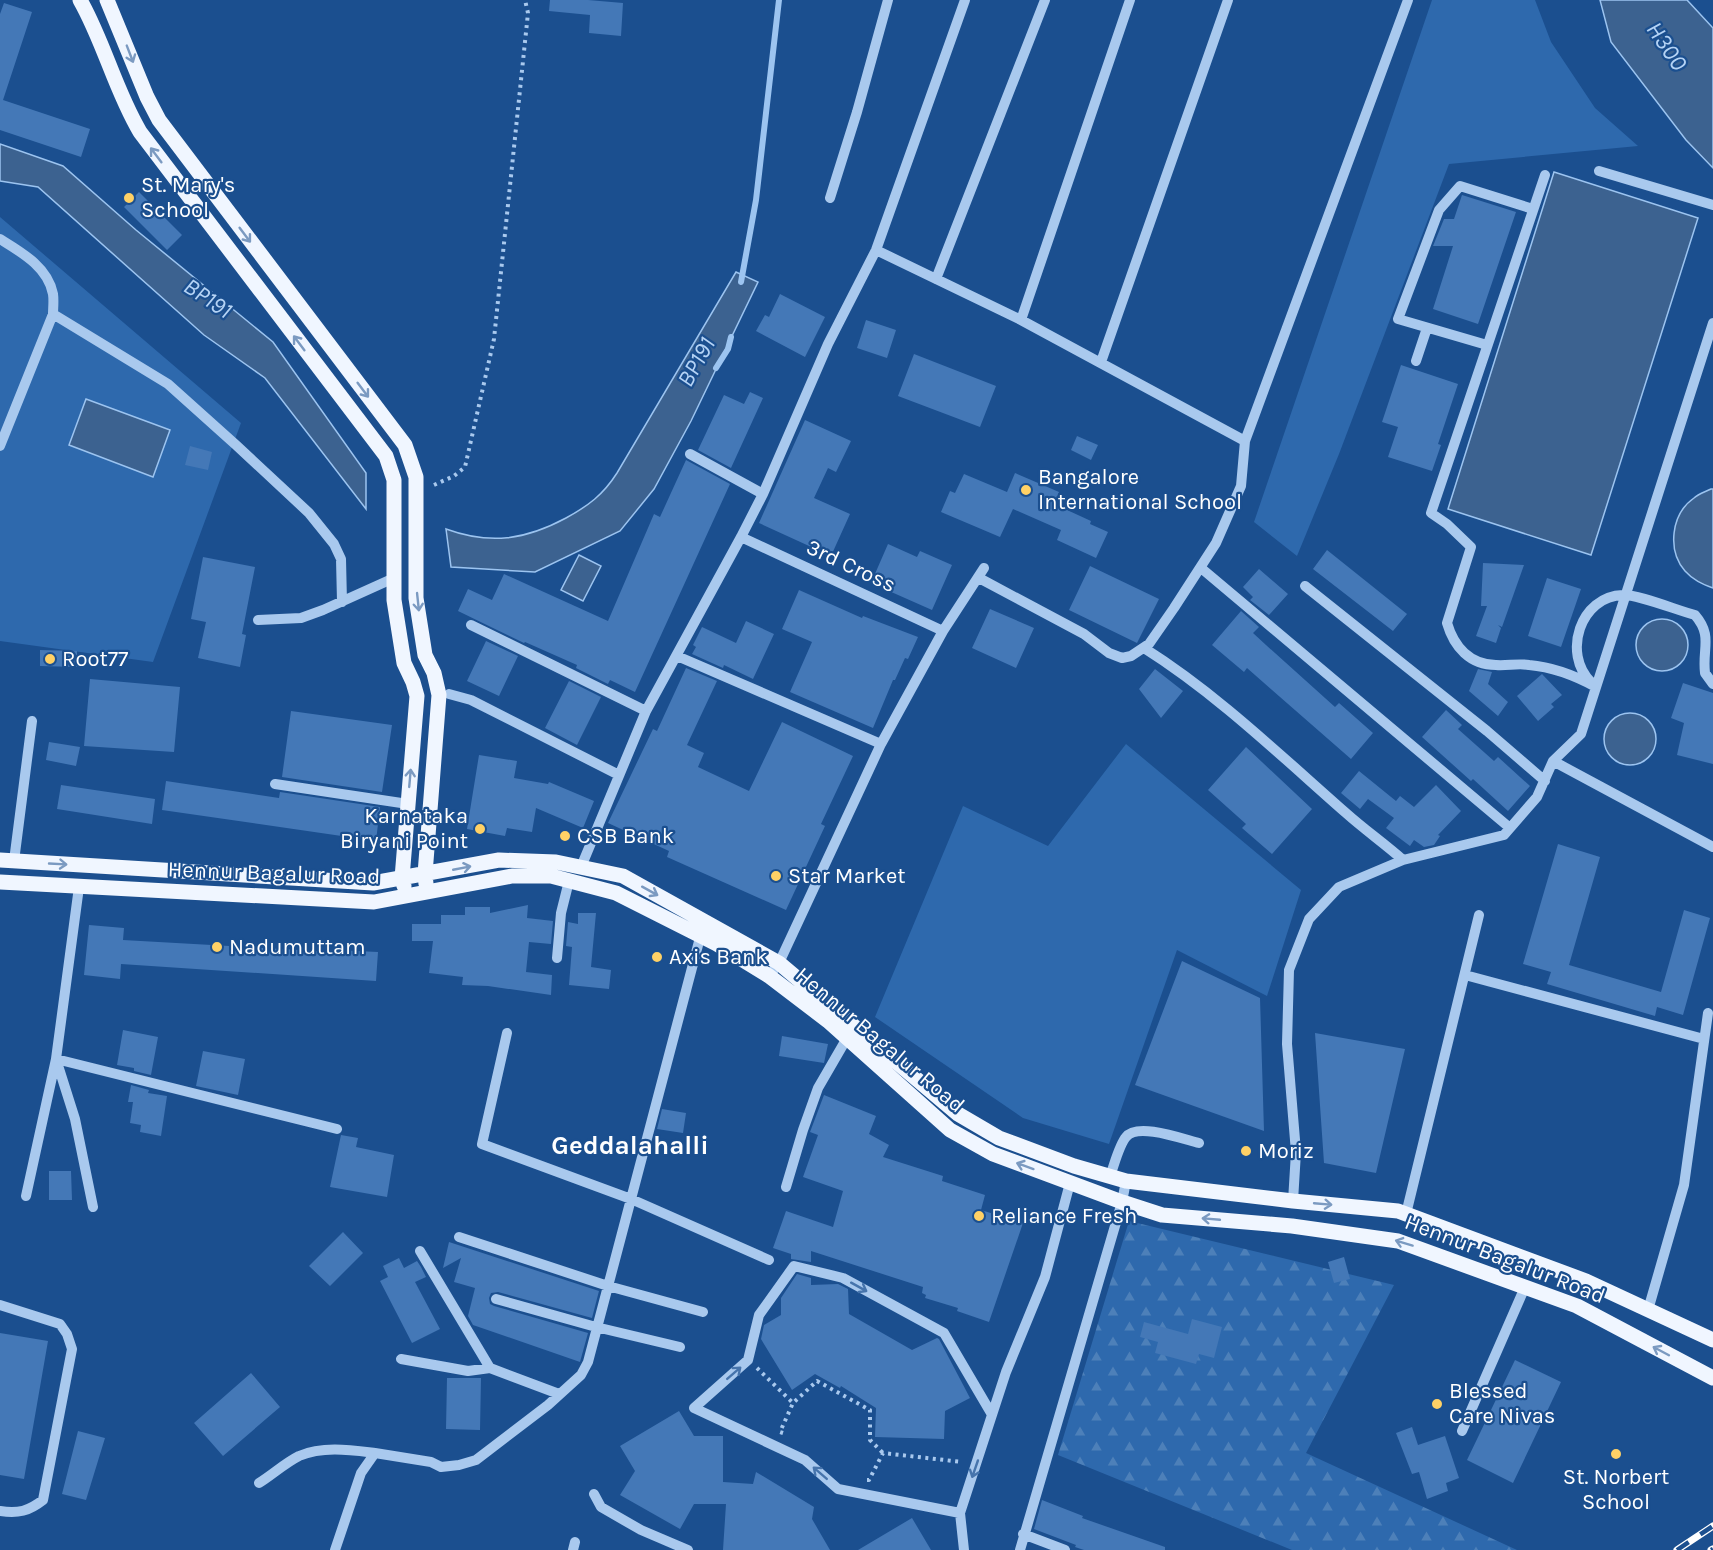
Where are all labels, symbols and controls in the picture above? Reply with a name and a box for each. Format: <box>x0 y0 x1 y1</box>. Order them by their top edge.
water label: H300 <box>1641 16 1693 76</box>
one-way arrow <box>125 44 136 62</box>
one-way arrow <box>150 147 162 163</box>
place label: St. Mary's School <box>141 172 235 223</box>
marker: St. Mary's School <box>122 191 136 205</box>
one-way arrow <box>239 226 251 242</box>
water label: BP191 <box>178 272 238 324</box>
water label: BP191 <box>671 332 721 392</box>
one-way arrow <box>293 336 306 352</box>
one-way arrow <box>357 381 369 397</box>
place label: Bangalore International School <box>1038 464 1242 515</box>
marker: Bangalore International School <box>1019 483 1033 497</box>
street label: 3rd Cross <box>802 534 900 598</box>
one-way arrow <box>412 591 423 611</box>
place label: Root77 <box>62 646 128 672</box>
marker: Root77 <box>43 652 57 666</box>
one-way arrow <box>405 768 416 788</box>
place label: Karnataka Biryani Point <box>340 803 468 854</box>
marker: Karnataka Biryani Point <box>473 822 487 836</box>
place label: CSB Bank <box>577 823 674 849</box>
marker: CSB Bank <box>558 829 572 843</box>
street label: Hennur Bagalur Road <box>167 856 381 890</box>
one-way arrow <box>48 858 68 869</box>
one-way arrow <box>451 862 471 873</box>
place label: Star Market <box>788 863 906 889</box>
marker: Star Market <box>769 869 783 883</box>
one-way arrow <box>641 886 659 897</box>
place label: Nadumuttam <box>229 934 366 960</box>
marker: Nadumuttam <box>210 940 224 954</box>
place label: Axis Bank <box>669 944 768 970</box>
marker: Axis Bank <box>650 950 664 964</box>
street label: Hennur Bagalur Road <box>790 962 970 1118</box>
district label: Geddalahalli <box>551 1130 709 1161</box>
place label: Moriz <box>1258 1138 1314 1164</box>
marker: Moriz <box>1239 1144 1253 1158</box>
one-way arrow <box>1016 1160 1035 1171</box>
one-way arrow <box>1313 1199 1333 1210</box>
place label: Reliance Fresh <box>991 1203 1137 1229</box>
marker: Reliance Fresh <box>972 1209 986 1223</box>
street label: Hennur Bagalur Road <box>1401 1209 1609 1309</box>
one-way arrow <box>1202 1213 1222 1224</box>
one-way arrow <box>1395 1237 1414 1248</box>
one-way arrow <box>850 1281 867 1293</box>
one-way arrow <box>1652 1344 1670 1356</box>
one-way arrow <box>726 1366 741 1380</box>
place label: Blessed Care Nivas <box>1449 1378 1555 1429</box>
marker: Blessed Care Nivas <box>1430 1397 1444 1411</box>
marker: St. Norbert School <box>1609 1447 1623 1461</box>
one-way arrow <box>969 1459 980 1478</box>
place label: St. Norbert School <box>1563 1464 1669 1515</box>
one-way arrow <box>813 1466 828 1480</box>

